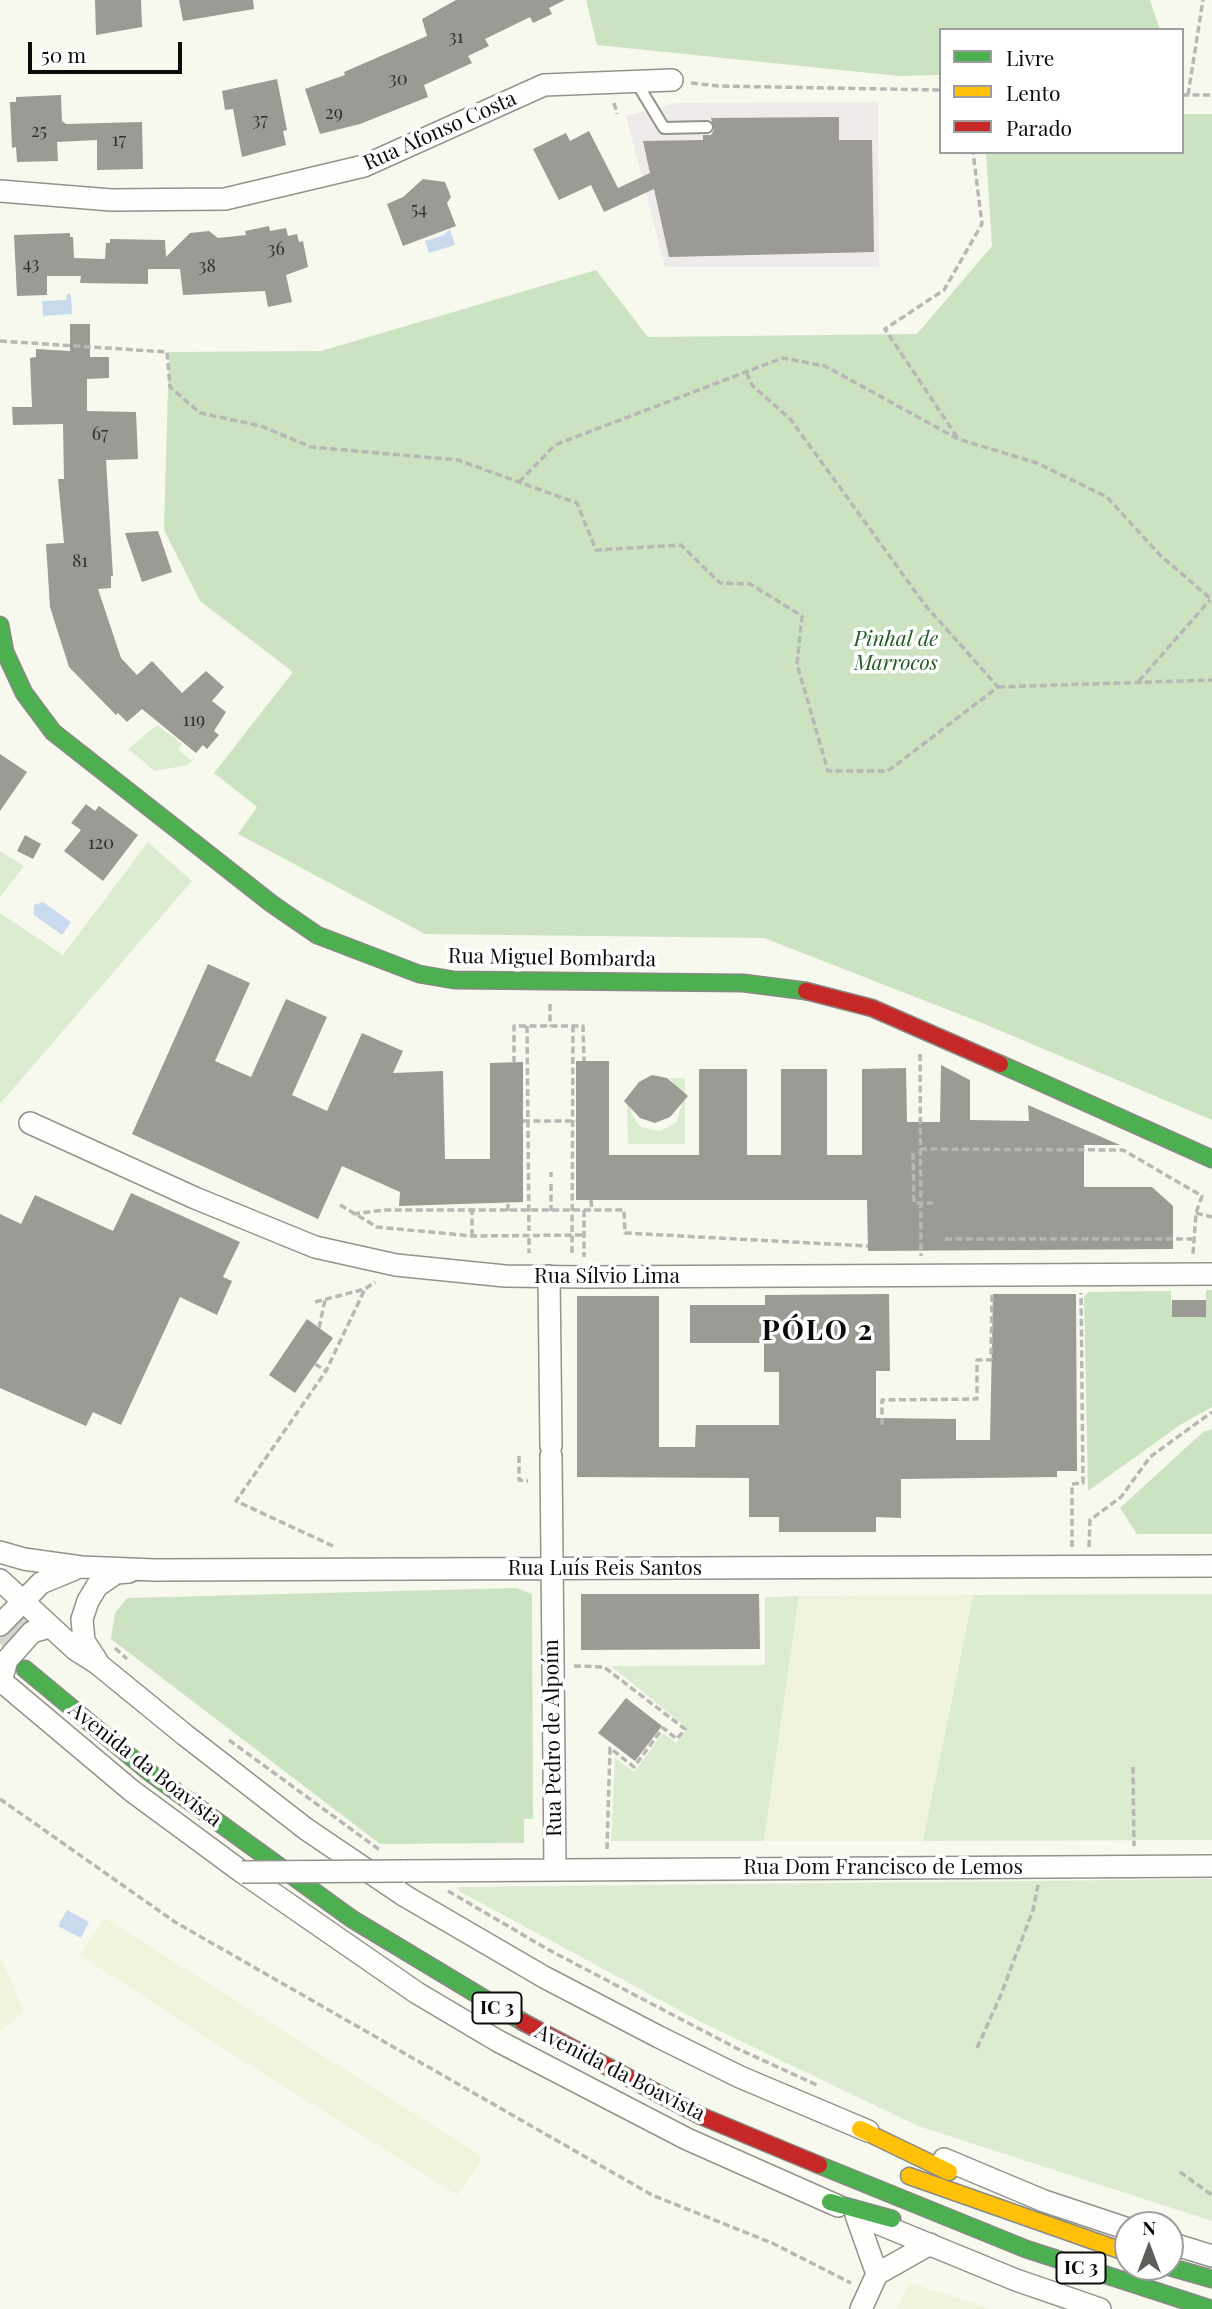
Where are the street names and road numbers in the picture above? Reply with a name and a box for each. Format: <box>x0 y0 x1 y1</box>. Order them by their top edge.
street label: Rua Afonso Costa <box>360 86 520 176</box>
street label: Rua Miguel Bombarda <box>448 944 656 972</box>
street label: Rua Sílvio Lima <box>534 1263 680 1289</box>
street label: Rua Luís Reis Santos <box>508 1555 702 1581</box>
street label: Rua Pedro de Alpoím <box>539 1639 567 1837</box>
street label: Avenida da Boavista <box>64 1697 226 1833</box>
street label: Rua Dom Francisco de Lemos <box>743 1854 1023 1880</box>
road number: IC 3 <box>472 1992 522 2024</box>
street label: Avenida da Boavista <box>531 2019 709 2127</box>
road number: IC 3 <box>1056 2252 1106 2284</box>

